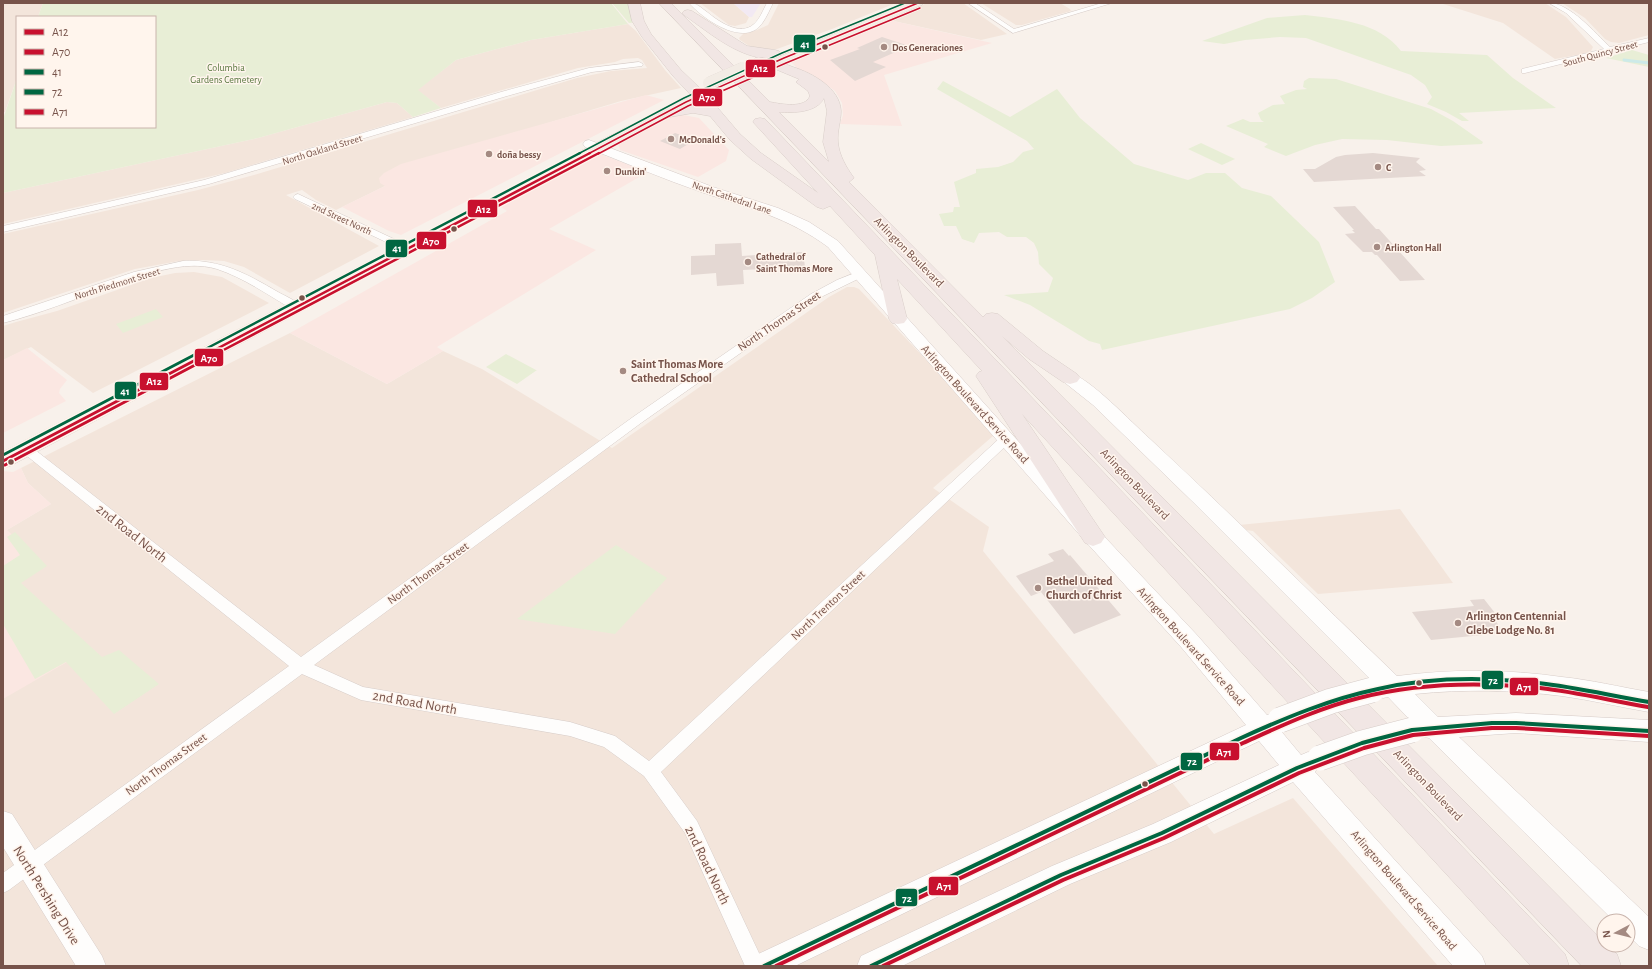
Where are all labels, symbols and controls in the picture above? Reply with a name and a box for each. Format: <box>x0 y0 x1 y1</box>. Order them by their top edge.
legend <box>16 16 156 128</box>
text: A12 <box>52 26 69 38</box>
line badge: 41 <box>793 34 816 53</box>
text: 41 <box>800 39 810 50</box>
street label: South Quincy Street <box>1562 39 1639 69</box>
unlabelled marker <box>820 42 830 52</box>
marker: Dos Generaciones <box>879 42 889 52</box>
place label: Dos Generaciones <box>892 43 963 53</box>
text: A70 <box>52 46 70 58</box>
line badge: A12 <box>745 59 776 78</box>
park label: Columbia Gardens Cemetery <box>190 63 262 85</box>
text: A12 <box>752 63 768 74</box>
text: 41 <box>52 66 62 78</box>
text: 72 <box>52 86 63 98</box>
line badge: A70 <box>692 88 723 107</box>
text: A70 <box>698 92 716 103</box>
text: A71 <box>52 106 68 118</box>
street label: North Oakland Street <box>281 133 364 167</box>
marker: McDonald's <box>666 134 676 144</box>
place label: McDonald's <box>679 135 726 145</box>
marker: doña bessy <box>484 149 494 159</box>
place label: doña bessy <box>497 150 541 160</box>
marker: C <box>1373 162 1383 172</box>
place label: C <box>1386 163 1392 173</box>
marker: Dunkin' <box>602 166 612 176</box>
place label: Dunkin' <box>615 167 646 177</box>
street label: North Cathedral Lane <box>691 180 773 216</box>
line badge: A12 <box>467 199 498 218</box>
street label: 2nd Street North <box>310 201 373 237</box>
text: A12 <box>475 204 491 215</box>
street label: Arlington Boulevard <box>872 215 946 289</box>
unlabelled marker <box>449 224 459 234</box>
line badge: A70 <box>416 231 447 250</box>
text: A70 <box>422 236 440 247</box>
line badge: 41 <box>385 239 408 258</box>
marker: Arlington Hall <box>1372 242 1382 252</box>
text: 41 <box>392 243 402 254</box>
place label: Arlington Hall <box>1385 243 1442 253</box>
place label: Cathedral of Saint Thomas More <box>756 252 833 274</box>
marker: Cathedral of Saint Thomas More <box>743 257 753 267</box>
street label: North Piedmont Street <box>74 266 162 302</box>
street label: North Thomas Street <box>735 289 823 353</box>
unlabelled marker <box>297 293 307 303</box>
street label: Arlington Boulevard Service Road <box>919 343 1031 465</box>
line badge: A70 <box>194 348 224 367</box>
text: A70 <box>200 353 218 364</box>
place label: Saint Thomas More Cathedral School <box>631 358 724 384</box>
marker: Saint Thomas More Cathedral School <box>618 366 628 376</box>
line badge: A12 <box>139 372 169 391</box>
text: A12 <box>146 376 162 387</box>
line badge: 41 <box>114 381 137 400</box>
text: 41 <box>120 386 130 397</box>
street label: Arlington Boulevard <box>1098 446 1172 522</box>
unlabelled marker <box>6 457 16 467</box>
street label: 2nd Road North <box>93 502 169 566</box>
street label: North Thomas Street <box>385 539 471 606</box>
street label: North Trenton Street <box>789 568 867 642</box>
place label: Bethel United Church of Christ <box>1046 575 1122 601</box>
marker: Bethel United Church of Christ <box>1033 583 1043 593</box>
street label: Arlington Boulevard Service Road <box>1135 585 1247 707</box>
place label: Arlington Centennial Glebe Lodge No. 81 <box>1466 610 1566 636</box>
marker: Arlington Centennial Glebe Lodge No. 81 <box>1453 618 1463 628</box>
line badge: 72 <box>1481 670 1504 690</box>
text: 72 <box>1488 675 1498 686</box>
line badge: A71 <box>1509 677 1539 696</box>
unlabelled marker <box>1414 678 1424 688</box>
text: A71 <box>1516 682 1532 693</box>
street label: 2nd Road North <box>371 689 458 717</box>
street label: North Thomas Street <box>123 730 209 797</box>
line badge: A71 <box>1209 742 1240 761</box>
text: A71 <box>1216 747 1232 758</box>
street label: Arlington Boulevard <box>1391 747 1465 823</box>
line badge: 72 <box>1180 752 1203 771</box>
text: 72 <box>1187 756 1197 767</box>
unlabelled marker <box>1140 779 1150 789</box>
street label: 2nd Road North <box>682 824 732 907</box>
street label: Arlington Boulevard Service Road <box>1349 828 1459 952</box>
street label: North Pershing Drive <box>10 844 82 947</box>
line badge: A71 <box>928 876 959 896</box>
text: A71 <box>936 881 952 892</box>
line badge: 72 <box>895 888 918 907</box>
text: 72 <box>902 893 912 904</box>
north arrow <box>1596 913 1636 953</box>
text: N <box>1601 930 1612 939</box>

